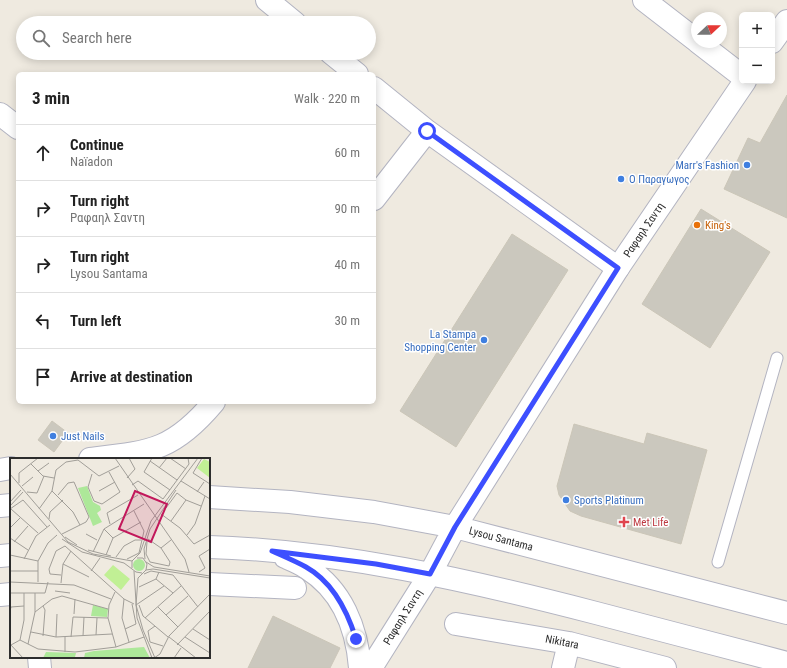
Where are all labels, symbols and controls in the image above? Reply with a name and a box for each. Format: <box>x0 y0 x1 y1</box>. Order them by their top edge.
north arrow <box>691 12 727 48</box>
map controls <box>739 12 775 84</box>
button: + <box>739 12 775 48</box>
search box <box>16 16 376 60</box>
icon: search <box>30 27 52 49</box>
text: Search here <box>62 29 132 47</box>
button: − <box>739 48 775 84</box>
text: 3 min <box>32 88 70 108</box>
text: Walk · 220 m <box>294 91 360 106</box>
route start <box>418 122 436 140</box>
text: Continue <box>70 136 124 154</box>
icon: ahead <box>32 142 54 164</box>
text: 60 m <box>334 145 360 160</box>
text: Naïadon <box>70 154 113 169</box>
place label: Marr's Fashion <box>676 159 739 172</box>
marker: Marr's Fashion <box>742 160 752 170</box>
place label: Ο Παραγωγος <box>629 173 690 186</box>
marker: Ο Παραγωγος <box>616 174 626 184</box>
text: Turn right <box>70 192 129 210</box>
icon: right <box>32 198 54 220</box>
street label: Ραφαηλ Σαντη <box>621 200 667 260</box>
text: 90 m <box>334 201 360 216</box>
text: Ραφαηλ Σαντη <box>70 210 145 225</box>
place label: King's <box>705 219 731 232</box>
marker: King's <box>692 220 702 230</box>
text: Turn right <box>70 248 129 266</box>
icon: right <box>32 254 54 276</box>
text: 40 m <box>334 257 360 272</box>
text: Lysou Santama <box>70 266 148 281</box>
icon: left <box>32 310 54 332</box>
text: Turn left <box>70 312 121 330</box>
text: 30 m <box>334 313 360 328</box>
place label: La Stampa Shopping Center <box>404 328 477 354</box>
marker: La Stampa Shopping Center <box>479 335 489 345</box>
icon: arrive <box>32 366 54 388</box>
text: Arrive at destination <box>70 368 193 386</box>
place label: Just Nails <box>61 430 105 443</box>
marker: Just Nails <box>48 431 58 441</box>
inset map <box>10 458 210 658</box>
place label: Sports Platinum <box>574 494 644 507</box>
marker: Sports Platinum <box>561 495 571 505</box>
marker: Met Life <box>618 516 630 528</box>
place label: Met Life <box>633 516 669 529</box>
street label: Lysou Santama <box>468 524 534 554</box>
street label: Ραφαηλ Σαντη <box>381 587 425 647</box>
route end <box>347 630 365 648</box>
street label: Nikitara <box>544 632 580 652</box>

